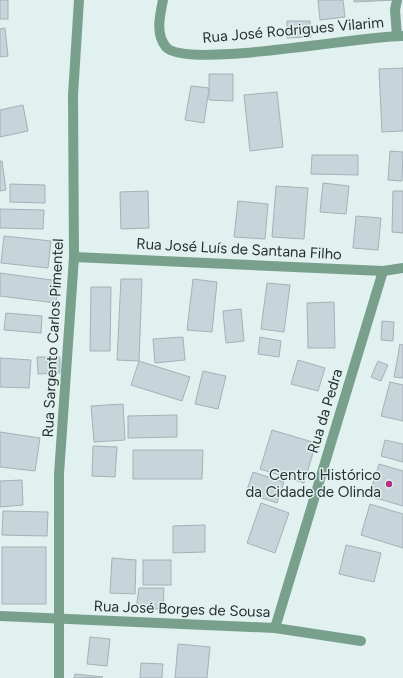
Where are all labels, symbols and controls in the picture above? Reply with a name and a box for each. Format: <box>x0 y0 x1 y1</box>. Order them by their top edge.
street label: Rua José Rodrigues Vilarim <box>202 13 384 47</box>
street label: Rua José Luís de Santana Filho <box>136 235 342 263</box>
street label: Rua Sargento Carlos Pimentel <box>39 238 67 438</box>
street label: Rua da Pedra <box>304 367 346 455</box>
place label: Centro Histórico da Cidade de Olinda <box>246 466 381 501</box>
marker: Centro Histórico da Cidade de Olinda <box>384 479 394 489</box>
street label: Rua José Borges de Sousa <box>93 597 271 621</box>

